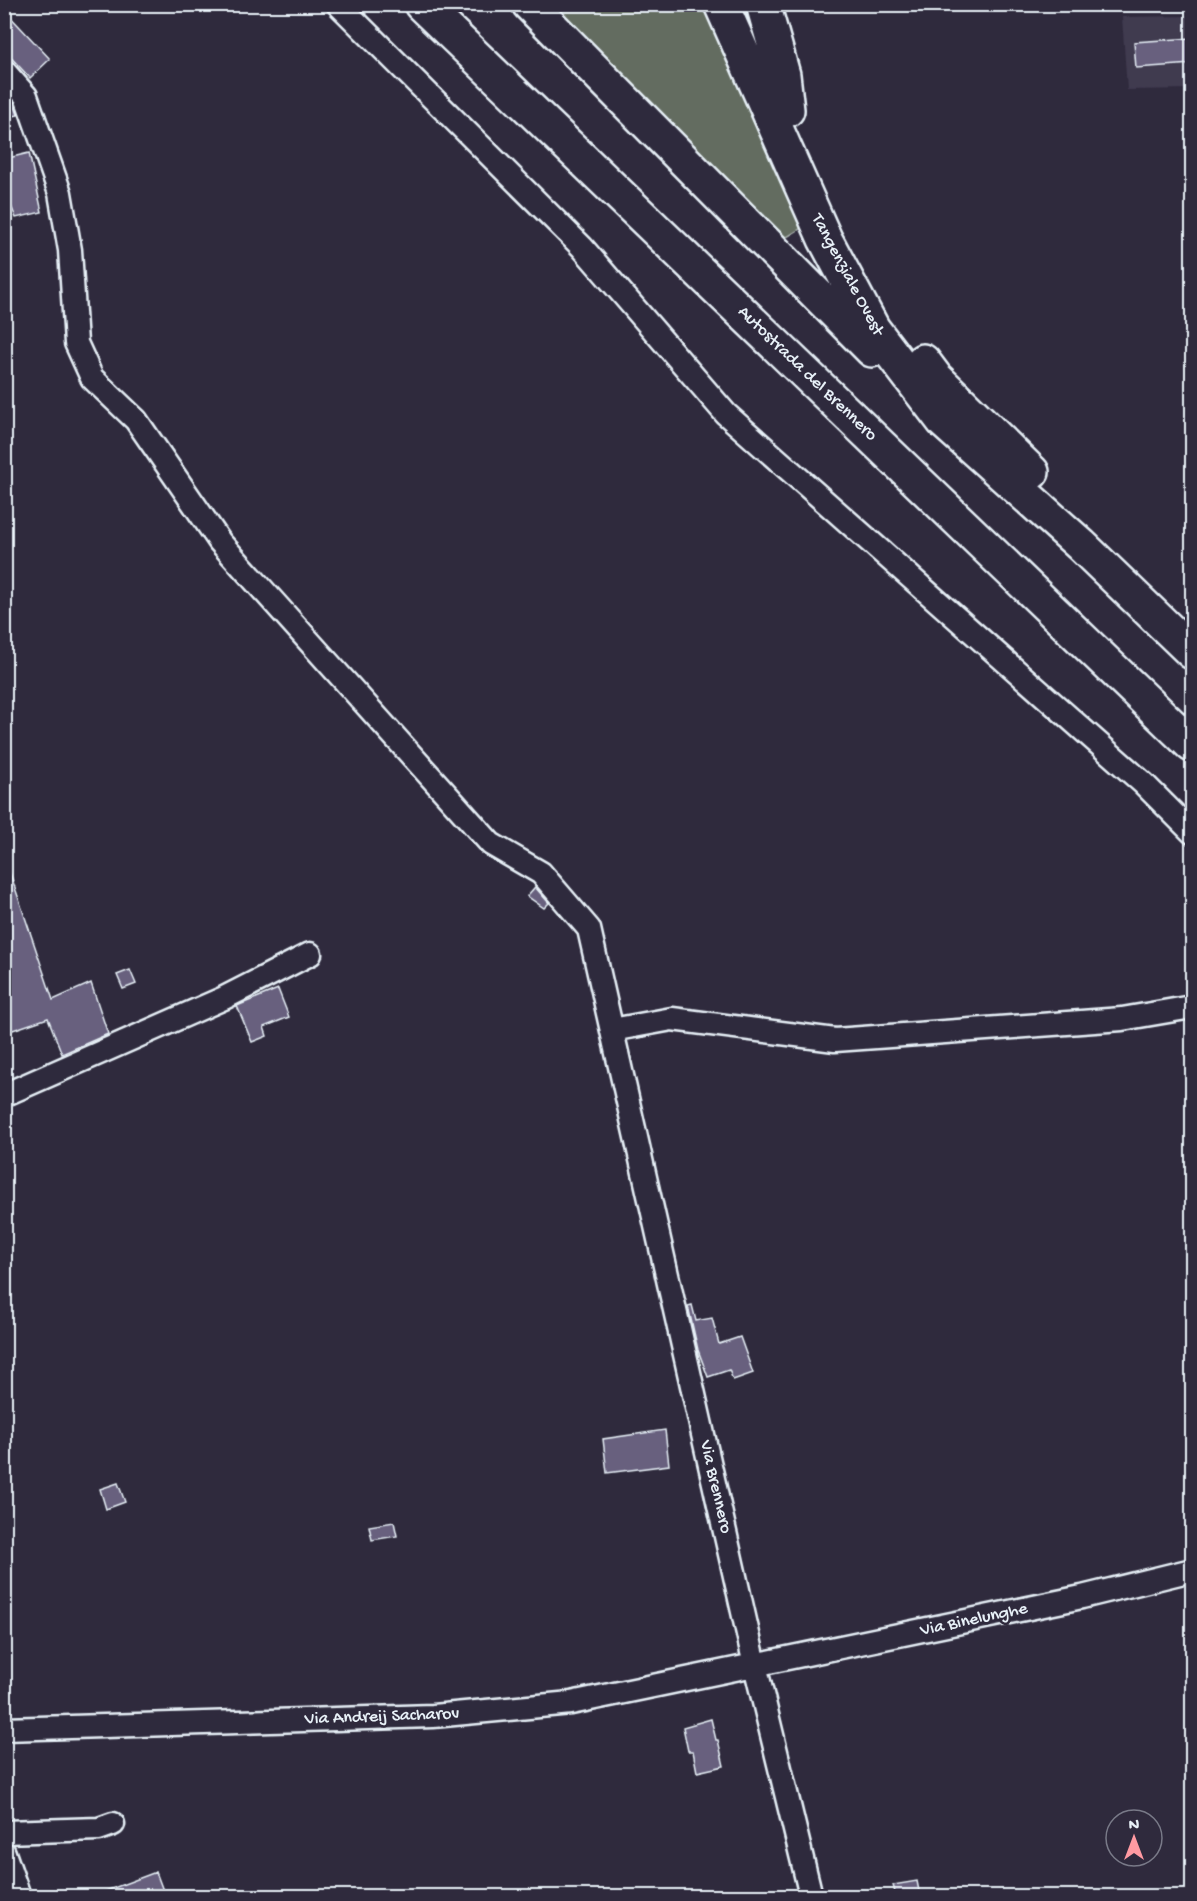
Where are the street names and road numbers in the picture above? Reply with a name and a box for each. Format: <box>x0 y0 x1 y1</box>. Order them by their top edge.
street label: Tangenziale Ovest <box>806 210 889 341</box>
street label: Autostrada del Brennero <box>733 302 881 446</box>
street label: Via Brennero <box>694 1437 736 1536</box>
street label: Via Binelunghe <box>917 1598 1030 1642</box>
street label: Via Andreij Sacharov <box>303 1704 460 1730</box>

